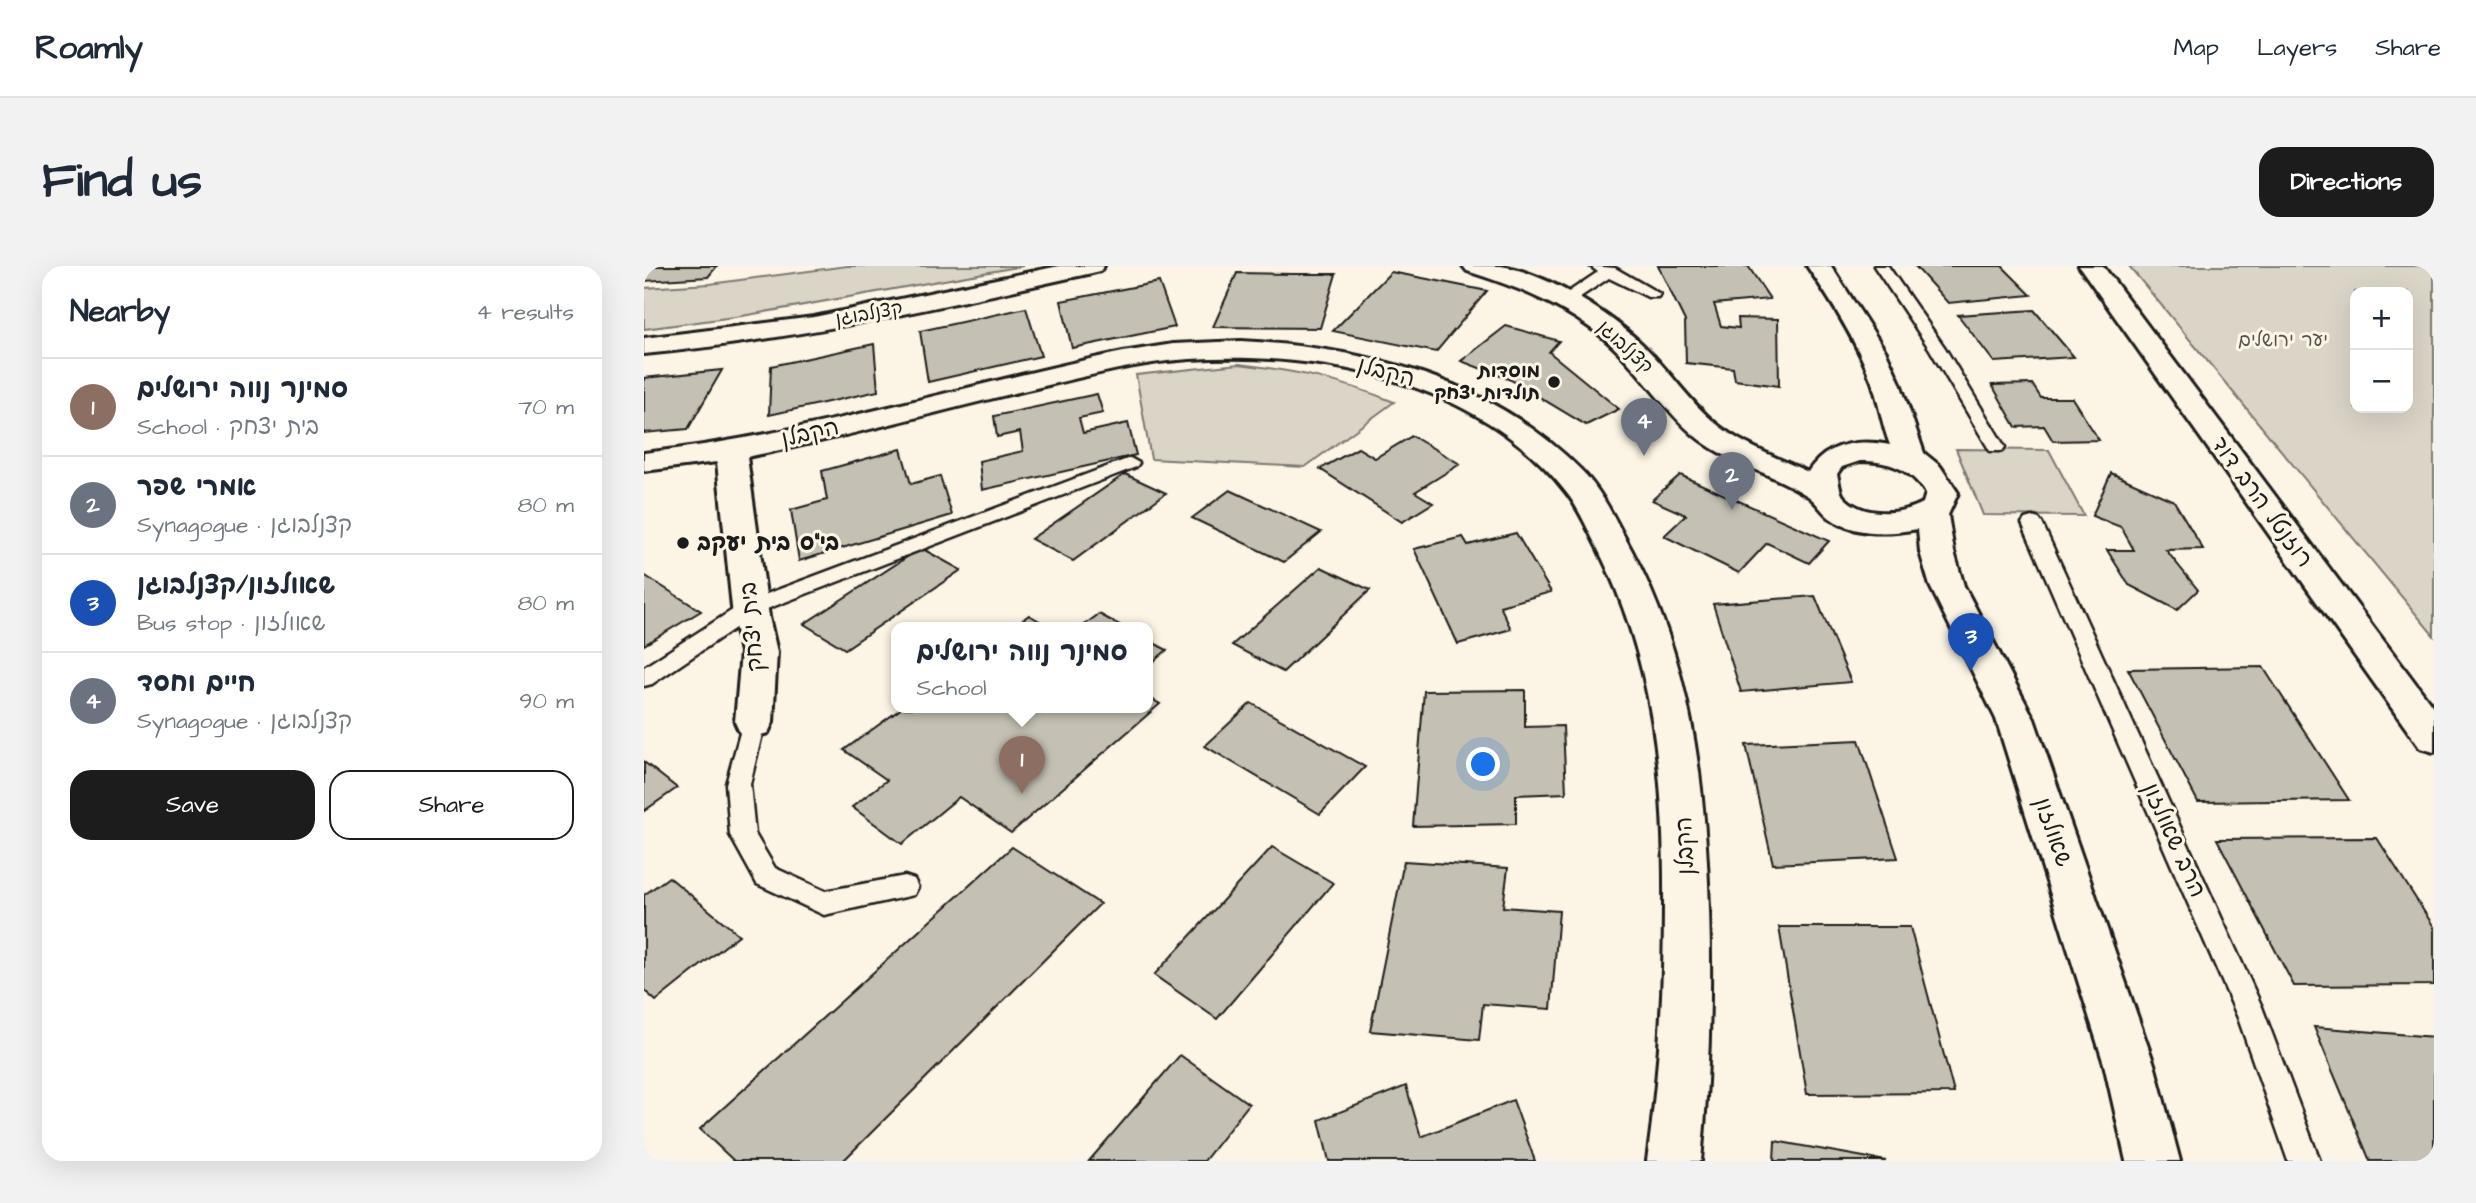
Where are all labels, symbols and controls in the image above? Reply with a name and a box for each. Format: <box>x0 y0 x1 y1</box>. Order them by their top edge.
text: Roamly <box>35 25 143 71</box>
text: Map <box>2174 31 2219 65</box>
text: Layers <box>2257 31 2337 65</box>
text: Share <box>2375 31 2441 65</box>
button: Directions <box>2259 147 2434 217</box>
text: Find us <box>42 148 202 216</box>
map controls <box>2350 287 2413 413</box>
button: + <box>2350 287 2413 350</box>
text: Nearby <box>70 291 170 333</box>
street label: קצנלבוגן <box>833 295 905 333</box>
text: 4 results <box>476 296 574 328</box>
street label: קצנלבוגן <box>1591 314 1659 380</box>
park label: יער ירושלים <box>2238 327 2328 354</box>
street label: הקבלן <box>1354 349 1418 395</box>
button: − <box>2350 350 2413 413</box>
place label: מוסדות תולדות יצחק <box>1434 358 1540 407</box>
text: סמינר נווה ירושלים <box>137 371 348 407</box>
marker: מוסדות תולדות יצחק <box>1546 374 1562 390</box>
text: 1 <box>92 391 94 423</box>
text: 70 m <box>518 391 574 423</box>
pin: 4 <box>1621 398 1667 456</box>
text: School · בית יצחק <box>137 411 319 443</box>
street label: הקבלן <box>778 411 842 455</box>
street label: רוזנטל הרב דוד <box>2204 430 2320 574</box>
pin: 2 <box>1709 452 1755 510</box>
text: אמרי שפר <box>137 469 256 505</box>
text: 2 <box>86 489 100 521</box>
text: 80 m <box>517 489 574 521</box>
text: Synagogue · קצנלבוגן <box>137 509 352 541</box>
place label: בי"ס בית יעקב <box>697 527 839 559</box>
marker: בי"ס בית יעקב <box>675 535 691 551</box>
text: שאולזון/קצנלבוגן <box>137 567 335 603</box>
street label: בית יצחק <box>732 581 772 673</box>
text: 3 <box>87 587 99 619</box>
text: 80 m <box>517 587 574 619</box>
text: Bus stop · שאולזון <box>137 607 325 639</box>
pin: 3 <box>1948 613 1994 671</box>
popup <box>891 622 1153 713</box>
text: סמינר נווה ירושלים <box>916 634 1128 670</box>
text: חיים וחסד <box>137 665 256 701</box>
text: School <box>916 672 987 704</box>
text: 4 <box>85 685 101 717</box>
text: 90 m <box>519 685 574 717</box>
text: Synagogue · קצנלבוגן <box>137 705 352 737</box>
pin: 1 <box>999 736 1045 794</box>
your location <box>1466 747 1500 781</box>
button: Save <box>70 770 315 840</box>
button: Share <box>329 770 574 840</box>
street label: הרב שאולזון <box>2134 778 2214 902</box>
street label: שאולזון <box>2026 793 2080 871</box>
street label: הקבלן <box>1668 816 1702 876</box>

